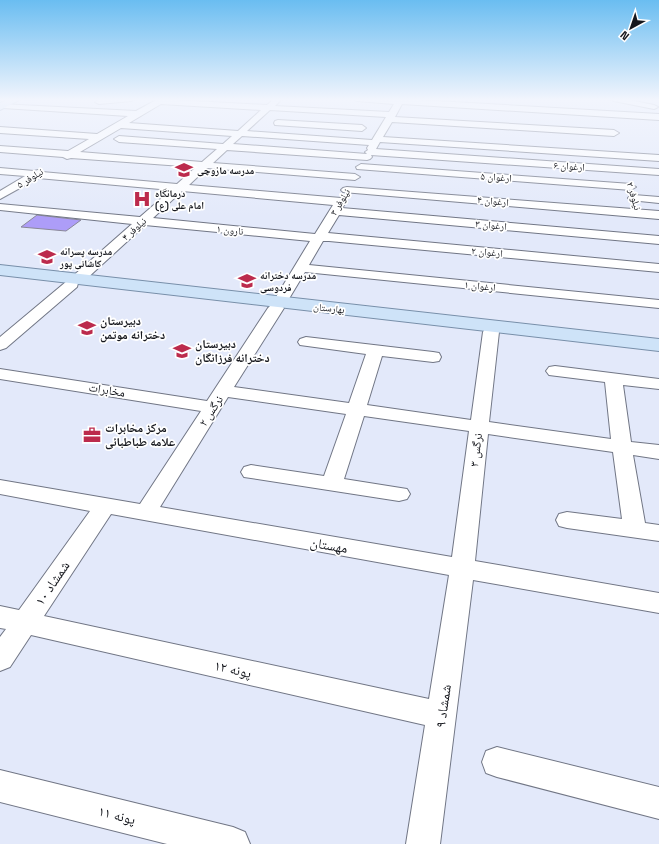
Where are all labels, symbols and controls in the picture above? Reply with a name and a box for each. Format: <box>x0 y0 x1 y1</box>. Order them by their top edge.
north arrow <box>611 8 651 48</box>
text: N <box>617 28 632 43</box>
street label: ارغوان ۶ <box>553 158 585 174</box>
school or university icon: مدرسه مازوچی <box>174 160 194 180</box>
place label: مدرسه مازوچی <box>197 164 255 177</box>
street label: نیلوفر ۵ <box>14 165 46 191</box>
street label: ارغوان ۵ <box>480 169 512 185</box>
street label: نیلوفر ۲ <box>624 180 644 212</box>
street label: نیلوفر ۳ <box>327 186 353 218</box>
place label: درمانگاه امام علی (ع) <box>155 187 204 213</box>
hospital icon: درمانگاه امام علی (ع) <box>132 189 152 209</box>
street label: ارغوان ۴ <box>477 193 509 209</box>
street label: نیلوفر ۴ <box>119 214 149 243</box>
street label: ارغوان ۳ <box>475 217 507 233</box>
street label: نارون ۱ <box>216 222 244 238</box>
street label: ارغوان ۲ <box>471 244 503 260</box>
place label: مدرسه پسرانه کاشانی پور <box>59 245 112 270</box>
school or university icon: مدرسه پسرانه کاشانی پور <box>37 247 57 267</box>
place label: مدرسه دخترانه فردوسی <box>260 269 316 294</box>
school or university icon: مدرسه دخترانه فردوسی <box>237 271 257 291</box>
street label: ارغوان ۱ <box>464 278 496 294</box>
street label: بهارستان <box>313 300 346 316</box>
place label: دبیرستان دخترانه موتمن <box>100 313 165 343</box>
school or university icon: دبیرستان دخترانه موتمن <box>77 318 97 338</box>
place label: دبیرستان دخترانه فرزانگان <box>195 336 270 366</box>
school or university icon: دبیرستان دخترانه فرزانگان <box>172 341 192 361</box>
street label: مخابرات <box>88 379 126 401</box>
street label: نرگس ۲ <box>195 392 227 430</box>
place label: مرکز مخابرات علامه طباطبائی <box>105 420 175 450</box>
office icon: مرکز مخابرات علامه طباطبائی <box>82 425 102 445</box>
street label: نرگس ۳ <box>466 432 486 468</box>
street label: مهستان <box>309 533 349 557</box>
street label: شمشاد ۱۰ <box>31 557 73 609</box>
street label: پونه ۱۲ <box>213 656 254 682</box>
street label: شمشاد ۹ <box>431 683 455 729</box>
street label: پونه ۱۱ <box>96 802 138 828</box>

